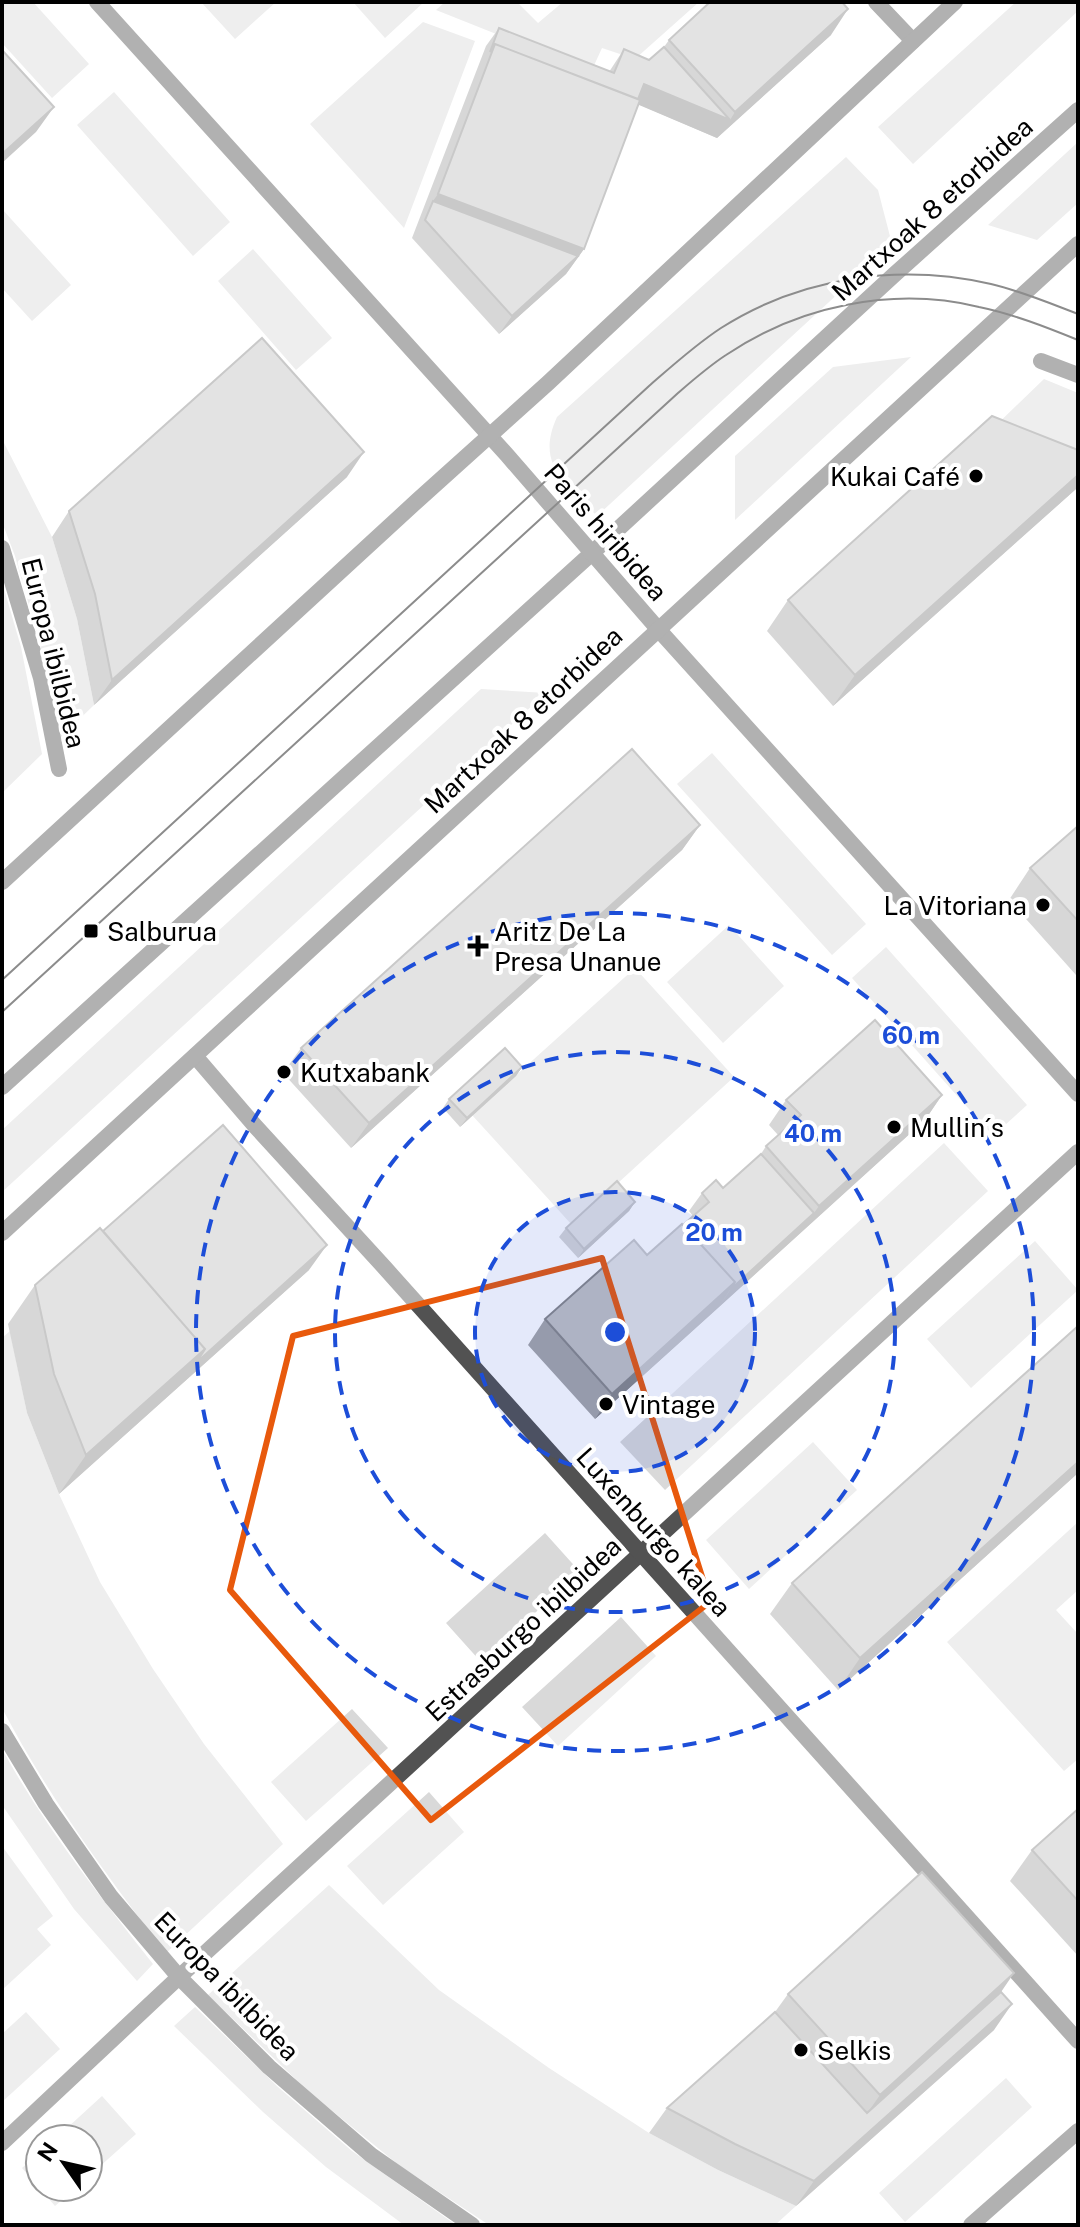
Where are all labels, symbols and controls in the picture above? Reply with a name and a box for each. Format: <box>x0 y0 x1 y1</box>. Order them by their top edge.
street label: Martxoak 8 etorbidea <box>825 111 1039 307</box>
street label: Paris hiribidea <box>538 457 674 607</box>
place label: Kukai Café <box>830 461 960 492</box>
marker: Kukai Café <box>967 467 985 485</box>
street label: Europa ibilbidea <box>15 555 93 751</box>
street label: Martxoak 8 etorbidea <box>418 620 628 820</box>
place label: La Vitoriana <box>884 890 1027 921</box>
marker: La Vitoriana <box>1034 896 1052 914</box>
place label: Salburua <box>107 916 217 947</box>
place label: Aritz De La Presa Unanue <box>494 916 661 977</box>
marker: Salburua <box>82 922 100 940</box>
marker: Aritz De La Presa Unanue <box>469 937 487 955</box>
text: 60 m <box>882 1021 940 1049</box>
place label: Kutxabank <box>300 1057 430 1088</box>
marker: Kutxabank <box>275 1063 293 1081</box>
place label: Mullin´s <box>910 1112 1004 1143</box>
marker: Mullin´s <box>885 1118 903 1136</box>
text: 40 m <box>784 1119 842 1147</box>
text: 20 m <box>685 1218 743 1246</box>
centre of rings <box>601 1318 629 1346</box>
place label: Vintage <box>622 1389 715 1420</box>
marker: Vintage <box>597 1395 615 1413</box>
street label: Luxenburgo kalea <box>570 1441 738 1623</box>
street label: Estrasburgo ibilbidea <box>419 1530 627 1728</box>
street label: Europa ibilbidea <box>148 1905 306 2067</box>
place label: Selkis <box>817 2035 891 2066</box>
marker: Selkis <box>792 2041 810 2059</box>
north arrow <box>24 2123 104 2203</box>
text: N <box>32 2137 63 2166</box>

